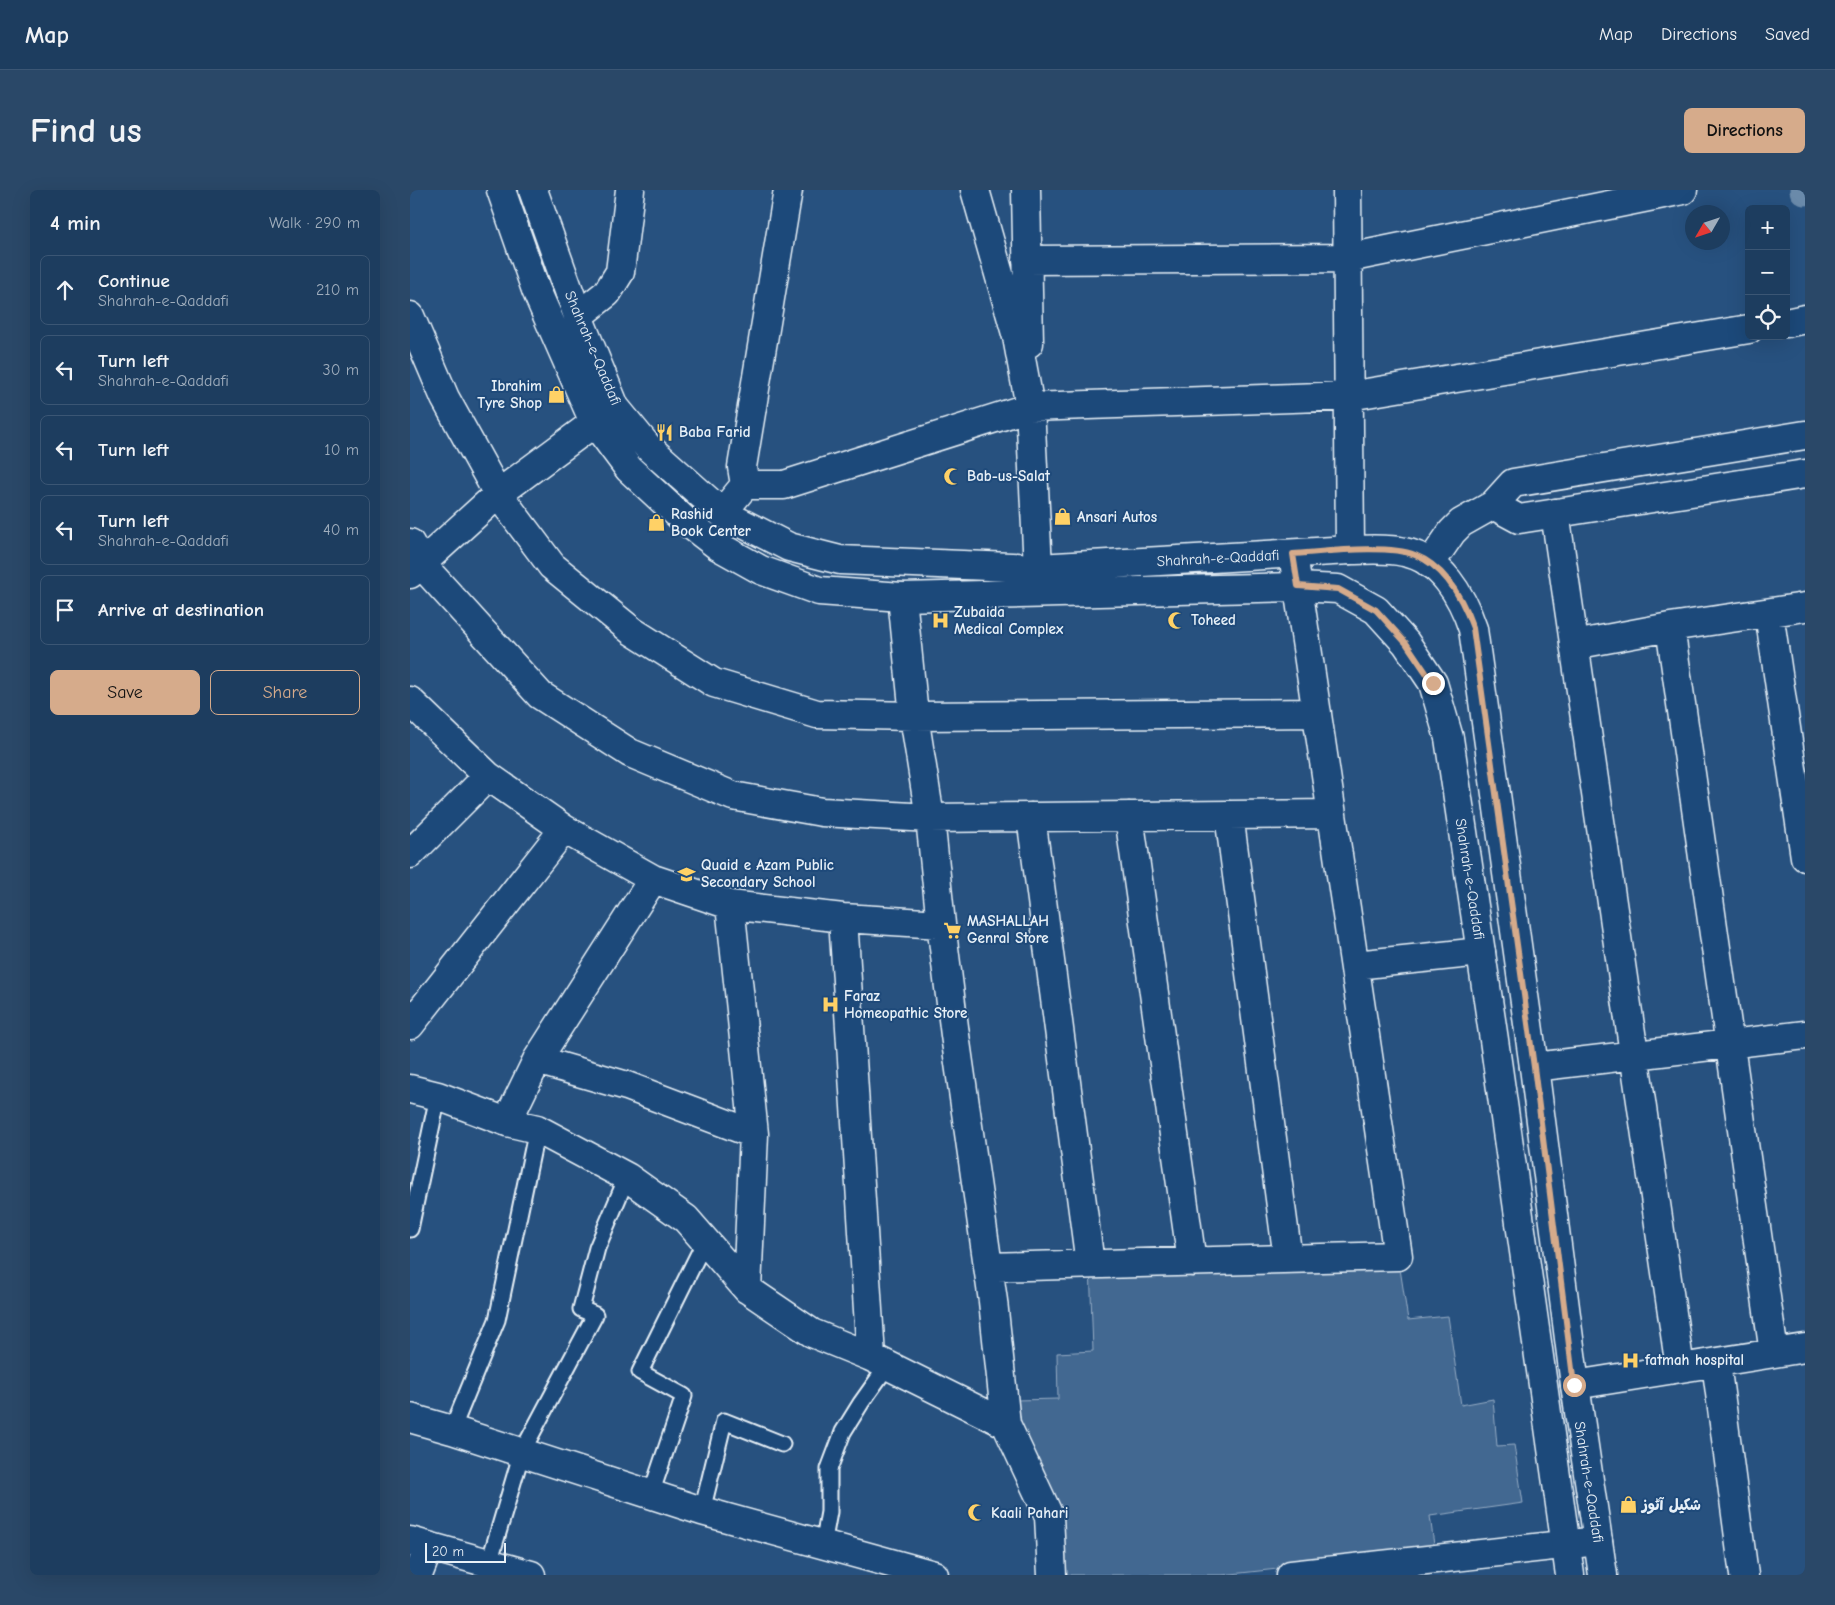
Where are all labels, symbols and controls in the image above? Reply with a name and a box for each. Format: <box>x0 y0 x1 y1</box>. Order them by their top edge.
text: Map <box>25 21 69 49</box>
text: Map <box>1599 24 1633 45</box>
text: Directions <box>1661 24 1737 45</box>
text: Saved <box>1765 24 1810 45</box>
button: Directions <box>1684 108 1805 153</box>
text: Find us <box>30 110 142 151</box>
north arrow <box>1685 205 1730 250</box>
map controls <box>1745 205 1790 340</box>
button: + <box>1745 205 1790 250</box>
text: 4 min <box>50 211 101 235</box>
text: Walk · 290 m <box>269 214 360 232</box>
button: − <box>1745 250 1790 295</box>
text: Continue <box>98 270 170 292</box>
icon: ahead <box>51 276 79 304</box>
text: 210 m <box>316 281 359 299</box>
street label: Shahrah-e-Qaddafi <box>561 288 625 408</box>
text: Shahrah-e-Qaddafi <box>98 292 229 310</box>
button: locate <box>1745 295 1790 340</box>
text: Turn left <box>98 350 169 372</box>
icon: left <box>51 356 79 384</box>
text: 30 m <box>323 361 359 379</box>
text: Shahrah-e-Qaddafi <box>98 372 229 390</box>
place label: Ibrahim Tyre Shop <box>477 377 542 412</box>
shop icon: Ibrahim Tyre Shop <box>546 385 566 405</box>
restaurant icon: Baba Farid <box>655 422 675 442</box>
place label: Baba Farid <box>679 423 750 441</box>
icon: left <box>51 436 79 464</box>
text: Turn left <box>98 439 169 461</box>
text: 10 m <box>324 441 359 459</box>
mosque icon: Bab-us-Salat <box>943 466 963 486</box>
place label: Bab-us-Salat <box>967 467 1051 485</box>
place label: Rashid Book Center <box>671 505 751 540</box>
shop icon: Ansari Autos <box>1053 507 1073 527</box>
place label: Ansari Autos <box>1077 508 1157 526</box>
text: Turn left <box>98 510 169 532</box>
shop icon: Rashid Book Center <box>647 513 667 533</box>
icon: left <box>51 516 79 544</box>
text: 40 m <box>323 521 359 539</box>
text: Shahrah-e-Qaddafi <box>98 532 229 550</box>
street label: Shahrah-e-Qaddafi <box>1156 546 1280 570</box>
icon: arrive <box>51 596 79 624</box>
text: Arrive at destination <box>98 599 264 621</box>
place label: Zubaida Medical Complex <box>954 603 1064 638</box>
mosque icon: Toheed <box>1167 610 1187 630</box>
hospital icon: Zubaida Medical Complex <box>930 611 950 631</box>
place label: Toheed <box>1191 611 1236 629</box>
button: Save <box>50 670 200 715</box>
button: Share <box>210 670 360 715</box>
route end <box>1422 672 1445 695</box>
street label: Shahrah-e-Qaddafi <box>1452 817 1488 941</box>
place label: Quaid e Azam Public Secondary School <box>701 856 834 891</box>
school or university icon: Quaid e Azam Public Secondary School <box>677 864 697 884</box>
place label: MASHALLAH Genral Store <box>967 912 1049 947</box>
supermarket icon: MASHALLAH Genral Store <box>943 920 963 940</box>
place label: Faraz Homeopathic Store <box>844 987 967 1022</box>
hospital icon: Faraz Homeopathic Store <box>820 995 840 1015</box>
hospital icon: fatmah hospital <box>1621 1350 1641 1370</box>
place label: fatmah hospital <box>1644 1351 1744 1369</box>
route start <box>1563 1374 1586 1397</box>
street label: Shahrah-e-Qaddafi <box>1571 1420 1607 1544</box>
shop icon: شکیل آٹوز <box>1618 1495 1638 1515</box>
place label: شکیل آٹوز <box>1640 1496 1701 1515</box>
mosque icon: Kaali Pahari <box>967 1503 987 1523</box>
place label: Kaali Pahari <box>991 1504 1068 1522</box>
scale bar <box>425 1540 506 1563</box>
text: 20 m <box>432 1543 464 1560</box>

